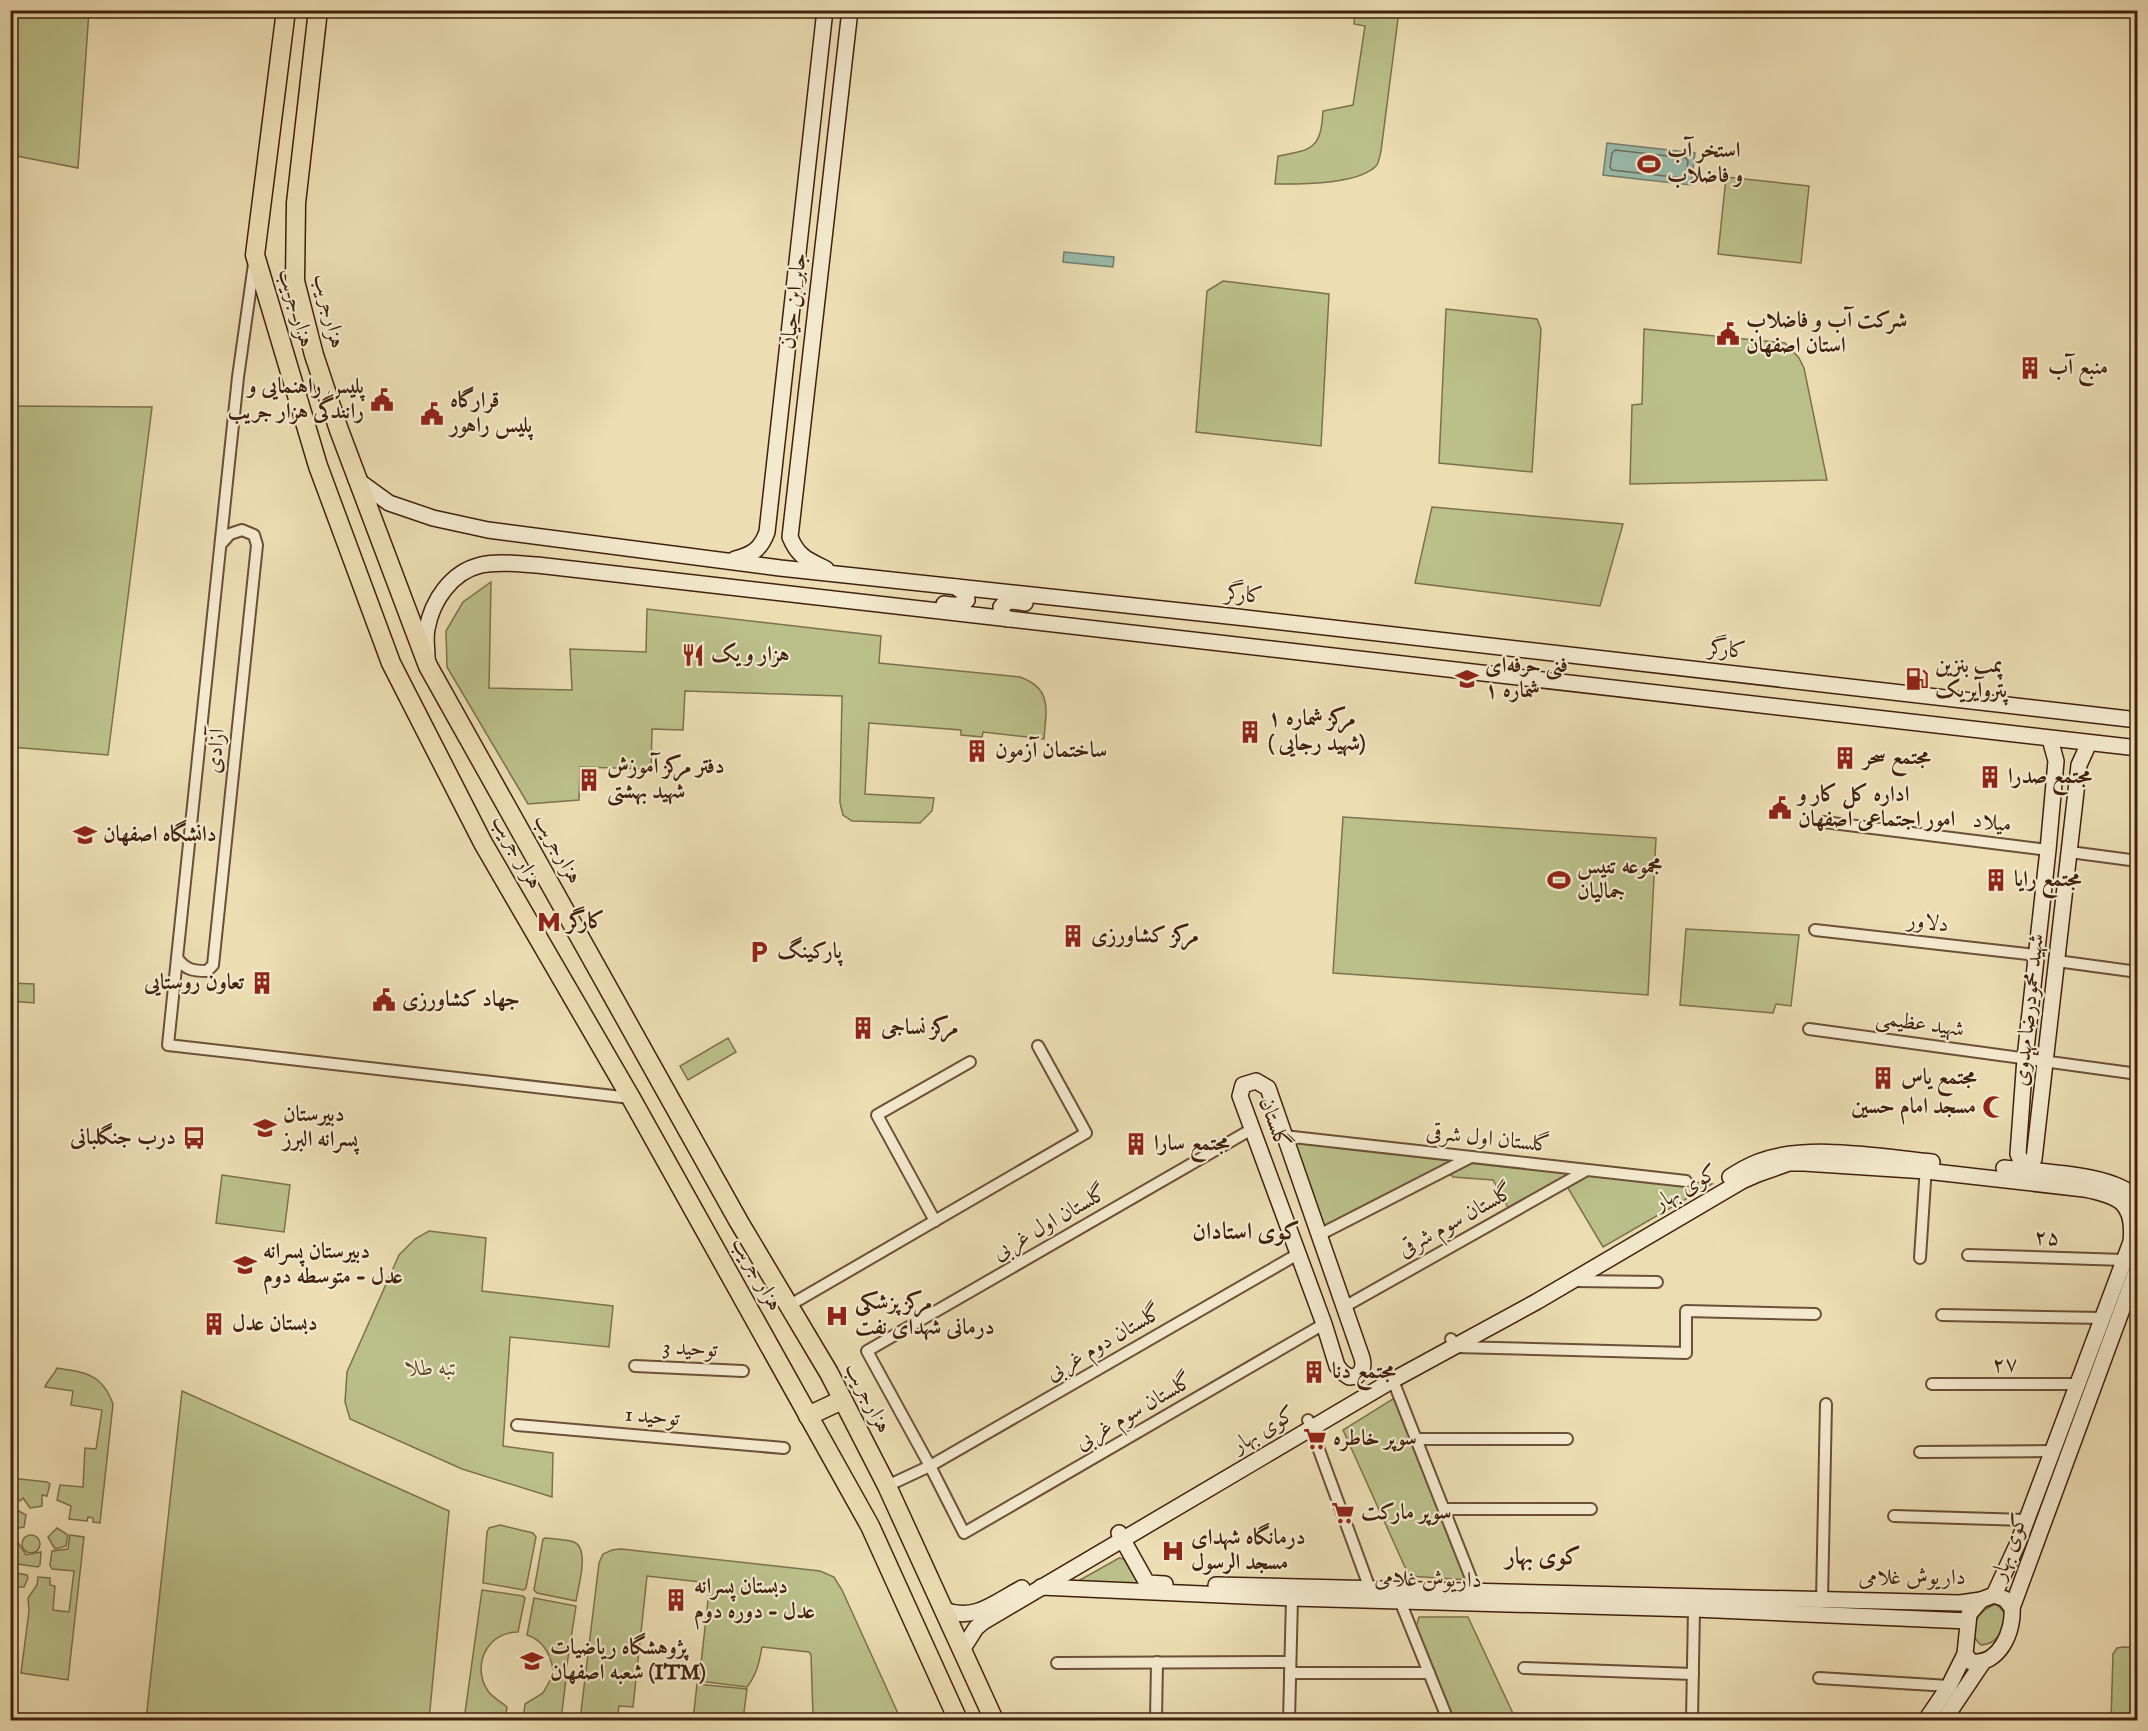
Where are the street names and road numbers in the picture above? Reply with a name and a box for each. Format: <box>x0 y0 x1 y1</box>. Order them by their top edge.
street label: جابر ابن حیان <box>774 251 814 351</box>
street label: هزار جریب <box>271 265 321 351</box>
street label: هزارجریب <box>307 271 351 351</box>
street label: کارگر <box>1222 577 1265 611</box>
street label: کارگر <box>1705 632 1748 666</box>
street label: آزادی <box>199 725 233 775</box>
street label: میلاد <box>1971 807 2013 839</box>
street label: هزارجریب <box>527 809 589 889</box>
street label: هزار جریب <box>485 810 549 894</box>
street label: دلاور <box>1904 906 1950 939</box>
street label: شهید محمودرضا مهدوی <box>2007 932 2051 1088</box>
street label: شهید عظیمی <box>1874 1004 1966 1044</box>
street label: گلستان <box>1252 1093 1297 1153</box>
street label: گلستان اول شرقی <box>1425 1118 1551 1159</box>
street label: کوی بهار <box>1647 1159 1723 1218</box>
street label: گلستان سوم شرقی <box>1393 1177 1521 1268</box>
street label: گلستان اول غربی <box>987 1178 1113 1268</box>
street label: ۲۵ <box>2034 1224 2060 1252</box>
street label: هزار جریب <box>725 1232 789 1316</box>
street label: گلستان دوم غربی <box>1040 1298 1169 1391</box>
street label: توحید 3 <box>662 1334 719 1364</box>
street label: ۲۷ <box>1992 1351 2018 1379</box>
street label: هزارجریب <box>838 1358 898 1438</box>
street label: گلستان سوم غربی <box>1070 1366 1200 1460</box>
street label: کوی بهار <box>1225 1400 1301 1461</box>
street label: توحید 1 <box>623 1401 681 1433</box>
street label: کوی بهار <box>1984 1510 2035 1586</box>
street label: داریوش غلامی <box>1858 1564 1966 1592</box>
street label: داریوش غلامی <box>1374 1565 1482 1595</box>

